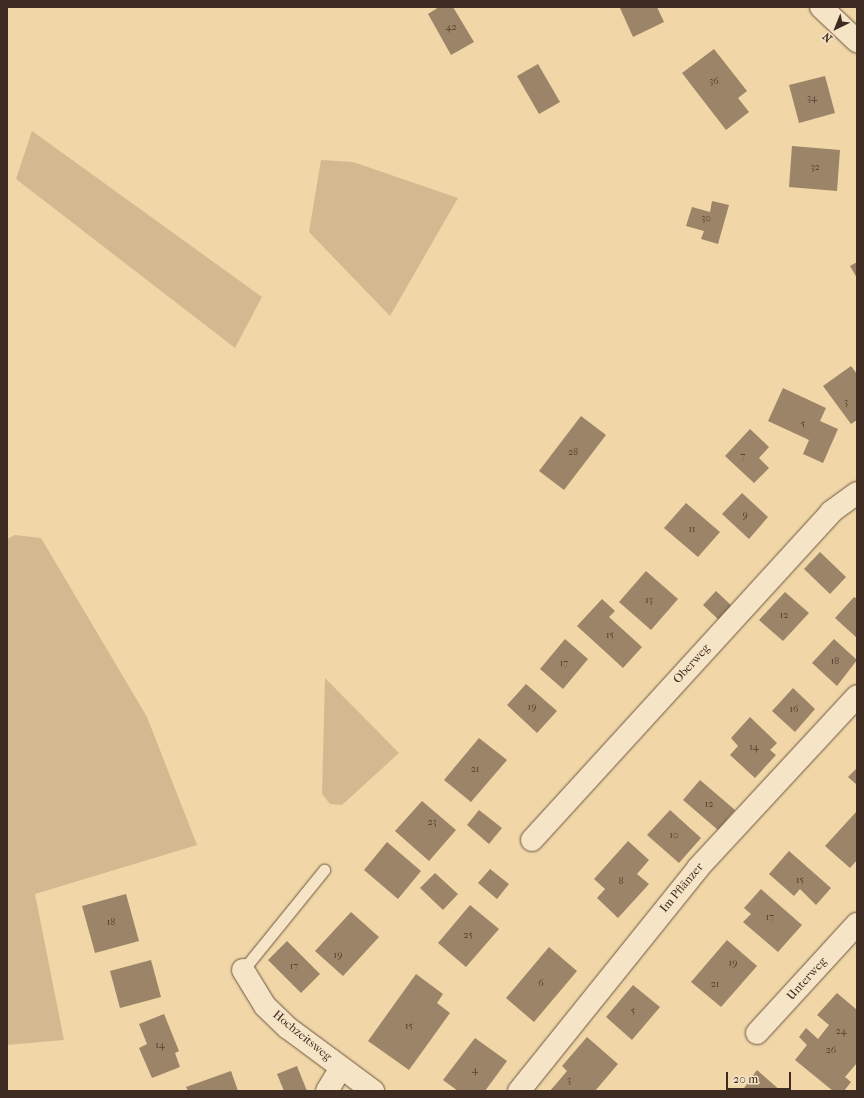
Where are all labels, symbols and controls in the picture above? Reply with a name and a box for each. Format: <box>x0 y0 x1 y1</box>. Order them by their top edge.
north arrow <box>816 8 856 48</box>
house number: 42 <box>445 22 457 34</box>
text: N <box>820 30 835 45</box>
house number: 36 <box>709 76 719 88</box>
house number: 34 <box>807 93 817 105</box>
house number: 32 <box>810 162 820 174</box>
house number: 30 <box>701 213 711 225</box>
house number: 3 <box>844 397 848 409</box>
house number: 5 <box>801 419 805 431</box>
house number: 28 <box>568 447 578 459</box>
house number: 7 <box>741 451 745 463</box>
house number: 9 <box>742 510 748 522</box>
house number: 11 <box>688 524 696 536</box>
house number: 13 <box>645 595 653 607</box>
house number: 12 <box>780 610 788 622</box>
house number: 15 <box>606 630 614 642</box>
street label: Oberweg <box>671 641 713 687</box>
house number: 18 <box>831 656 839 668</box>
house number: 17 <box>560 658 568 670</box>
house number: 19 <box>528 702 536 714</box>
house number: 16 <box>790 704 798 716</box>
house number: 14 <box>749 742 759 754</box>
house number: 21 <box>471 764 479 776</box>
house number: 12 <box>705 799 713 811</box>
house number: 23 <box>427 817 437 829</box>
house number: 10 <box>669 830 679 842</box>
street label: Im Pflänzer <box>657 860 707 916</box>
house number: 15 <box>796 875 804 887</box>
house number: 8 <box>618 876 624 888</box>
house number: 17 <box>766 912 774 924</box>
house number: 18 <box>107 917 115 929</box>
house number: 25 <box>463 930 473 942</box>
house number: 19 <box>334 950 342 962</box>
street label: Unterweg <box>784 955 830 1003</box>
house number: 19 <box>729 958 737 970</box>
house number: 17 <box>290 961 298 973</box>
house number: 6 <box>538 978 544 990</box>
house number: 21 <box>711 979 719 991</box>
house number: 5 <box>631 1006 635 1018</box>
street label: Hochzeitsweg <box>270 1008 334 1064</box>
house number: 15 <box>405 1021 413 1033</box>
house number: 24 <box>835 1026 847 1038</box>
house number: 14 <box>155 1040 165 1052</box>
house number: 26 <box>826 1045 836 1057</box>
scale bar <box>728 1064 793 1090</box>
house number: 4 <box>472 1065 478 1077</box>
text: 20 m <box>733 1072 758 1086</box>
house number: 3 <box>567 1075 571 1087</box>

